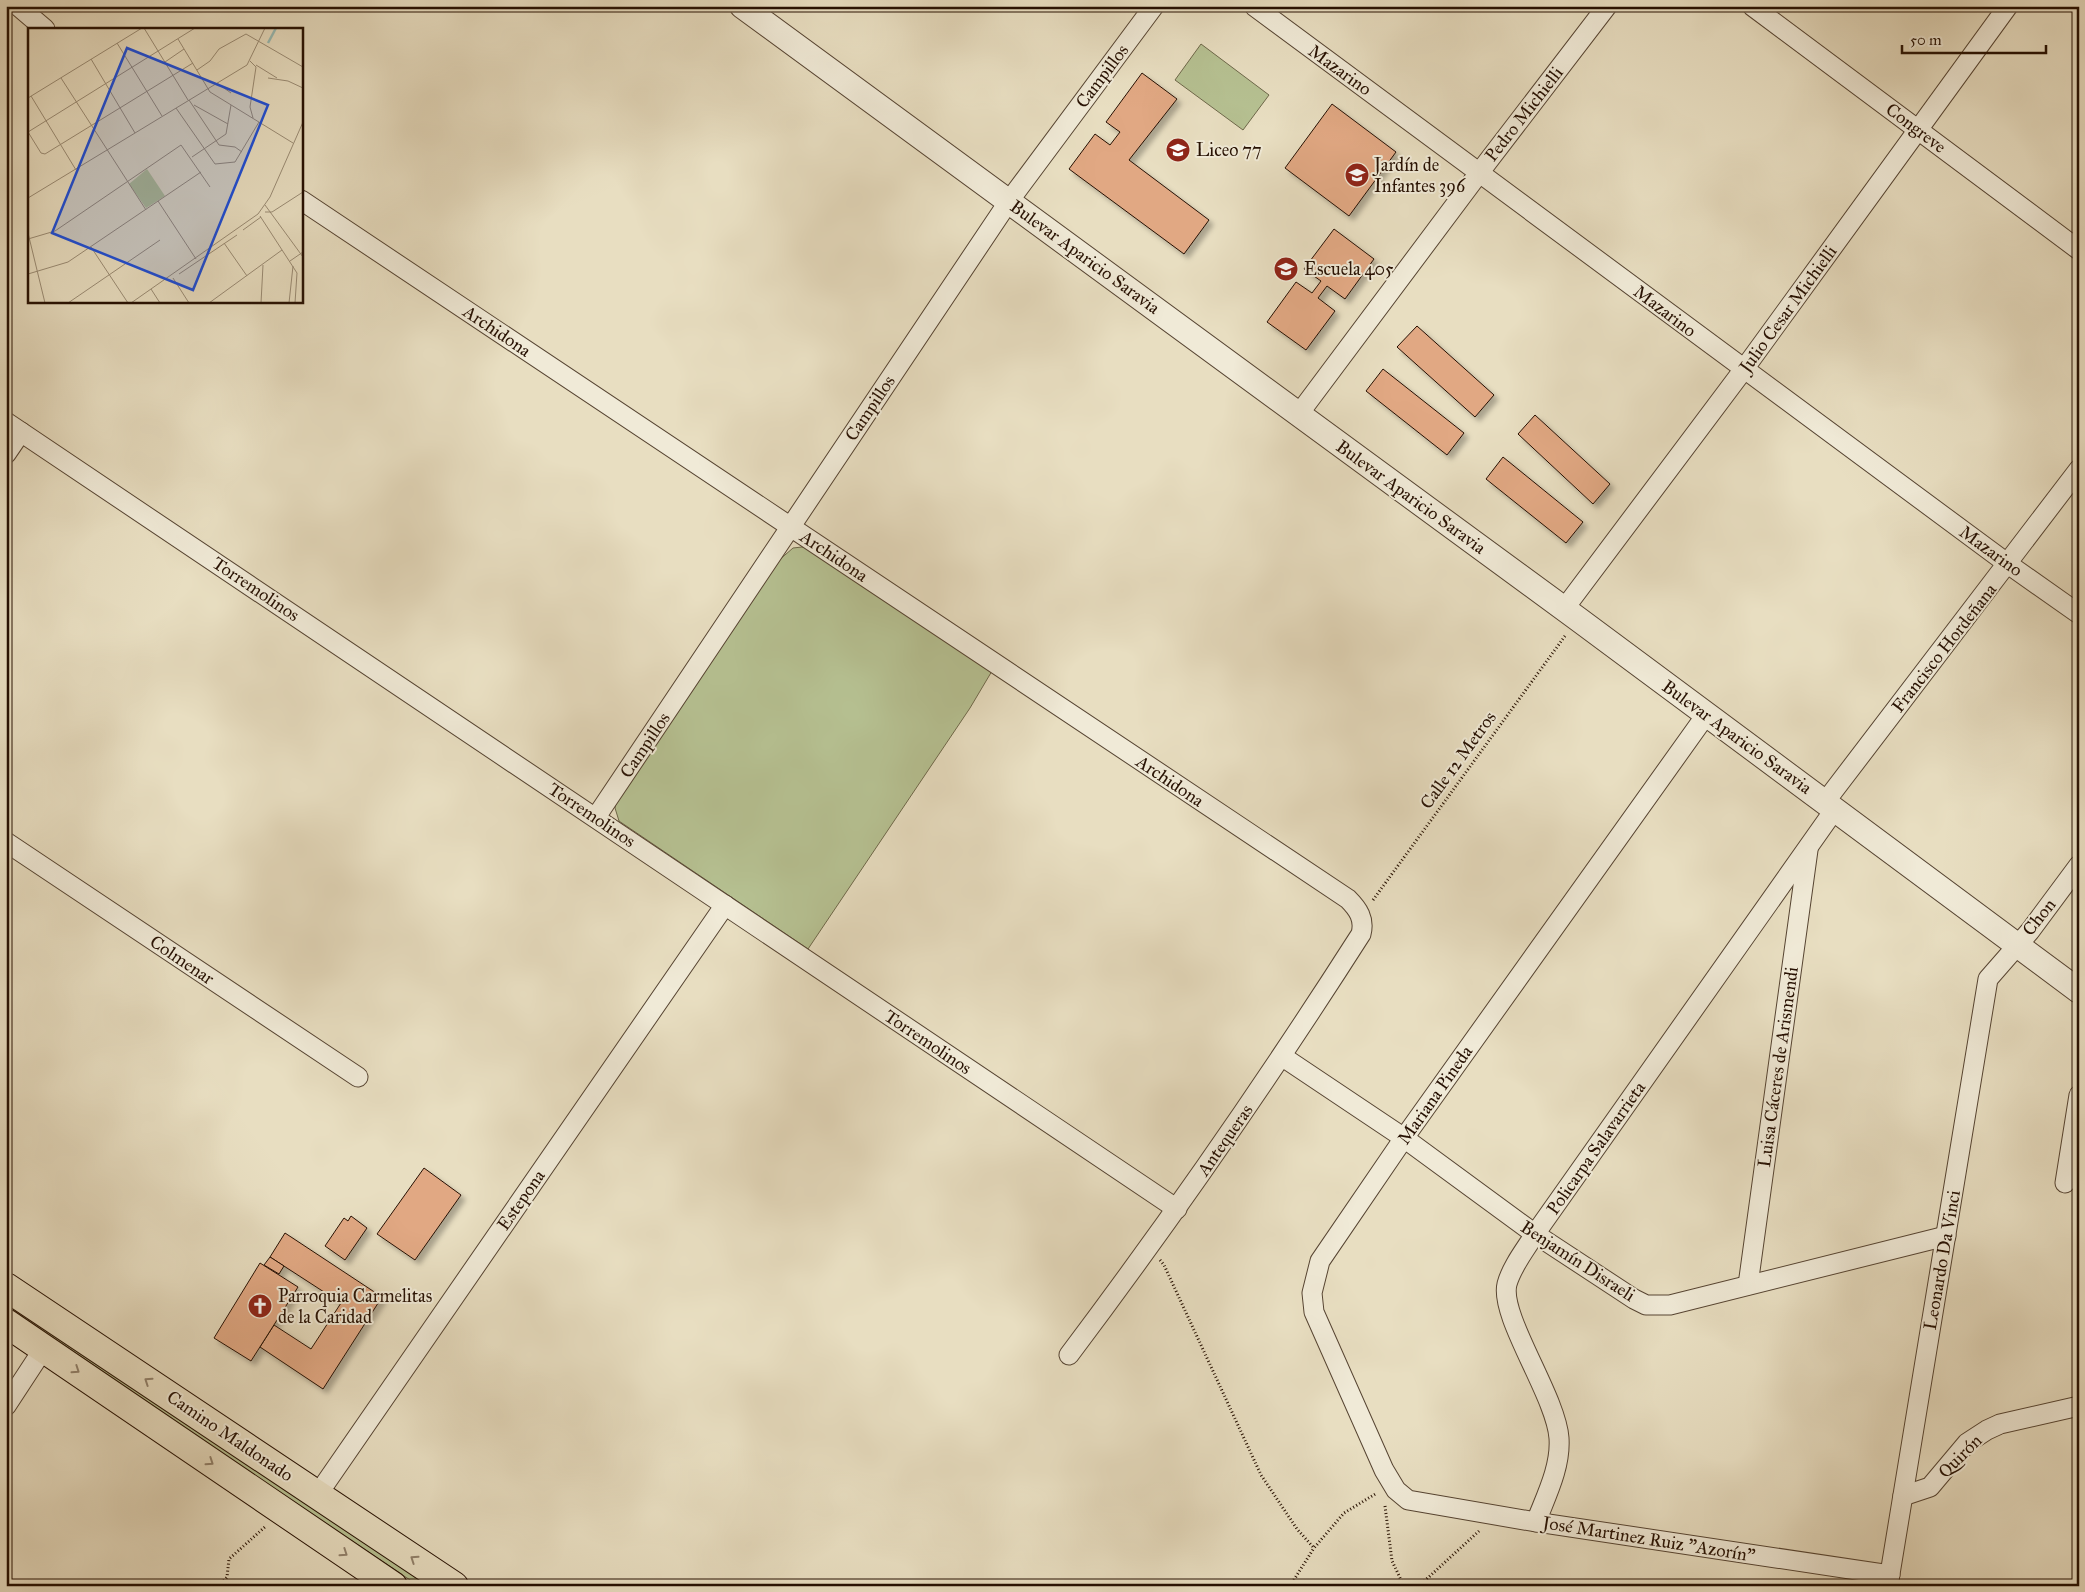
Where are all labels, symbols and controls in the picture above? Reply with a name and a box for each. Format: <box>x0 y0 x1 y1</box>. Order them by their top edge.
scale bar <box>1902 22 2046 54</box>
inset map <box>28 28 302 302</box>
text: 50 m <box>1910 31 1942 49</box>
street label: Campillos <box>1071 40 1133 112</box>
street label: Mazarino <box>1304 40 1376 100</box>
street label: Pedro Michielli <box>1480 62 1568 166</box>
street label: Congreve <box>1881 98 1950 159</box>
school or university icon: Liceo 77 <box>1165 137 1191 163</box>
place label: Liceo 77 <box>1196 139 1262 161</box>
place label: Jardín de Infantes 396 <box>1372 154 1466 197</box>
school or university icon: Jardín de Infantes 396 <box>1344 162 1370 188</box>
street label: Bulevar Aparicio Saravia <box>1006 195 1165 319</box>
street label: Julio Cesar Michielli <box>1733 241 1842 379</box>
school or university icon: Escuela 405 <box>1273 256 1299 282</box>
place label: Escuela 405 <box>1304 258 1394 280</box>
street label: Mazarino <box>1629 280 1701 342</box>
street label: Archidona <box>458 300 535 362</box>
street label: Campillos <box>840 371 900 445</box>
street label: Bulevar Aparicio Saravia <box>1332 435 1491 559</box>
street label: Mazarino <box>1955 521 2027 581</box>
street label: Archidona <box>795 525 872 587</box>
street label: Torremolinos <box>208 552 304 626</box>
street label: Francisco Hordeñana <box>1887 579 2001 717</box>
street label: Bulevar Aparicio Saravia <box>1658 675 1817 799</box>
street label: Calle 12 Metros <box>1415 707 1501 813</box>
street label: Campillos <box>615 708 675 782</box>
street label: Archidona <box>1131 750 1208 812</box>
street label: Torremolinos <box>544 778 640 852</box>
street label: Chon <box>2018 894 2060 940</box>
street label: Colmenar <box>146 930 219 990</box>
street label: Luisa Cáceres de Arismendi <box>1753 965 1803 1169</box>
street label: Torremolinos <box>880 1005 976 1079</box>
street label: Mariana Pineda <box>1393 1041 1477 1149</box>
street label: Policarpa Salavarrieta <box>1542 1077 1650 1219</box>
street label: Antequeras <box>1192 1100 1258 1181</box>
street label: Estepona <box>492 1165 550 1235</box>
street label: Leonardo Da Vinci <box>1919 1188 1965 1332</box>
street label: Benjamín Disraeli <box>1517 1216 1639 1306</box>
place label: Parroquia Carmelitas de la Caridad <box>278 1285 432 1328</box>
church icon: Parroquia Carmelitas de la Caridad <box>247 1293 273 1319</box>
one-way arrow <box>70 1364 80 1373</box>
one-way arrow <box>144 1378 153 1387</box>
street label: Camino Maldonado <box>163 1386 297 1486</box>
street label: Quirón <box>1934 1429 1987 1482</box>
one-way arrow <box>204 1456 214 1465</box>
street label: José Martinez Ruiz "Azorín" <box>1539 1511 1757 1568</box>
one-way arrow <box>339 1547 348 1556</box>
one-way arrow <box>410 1555 419 1565</box>

